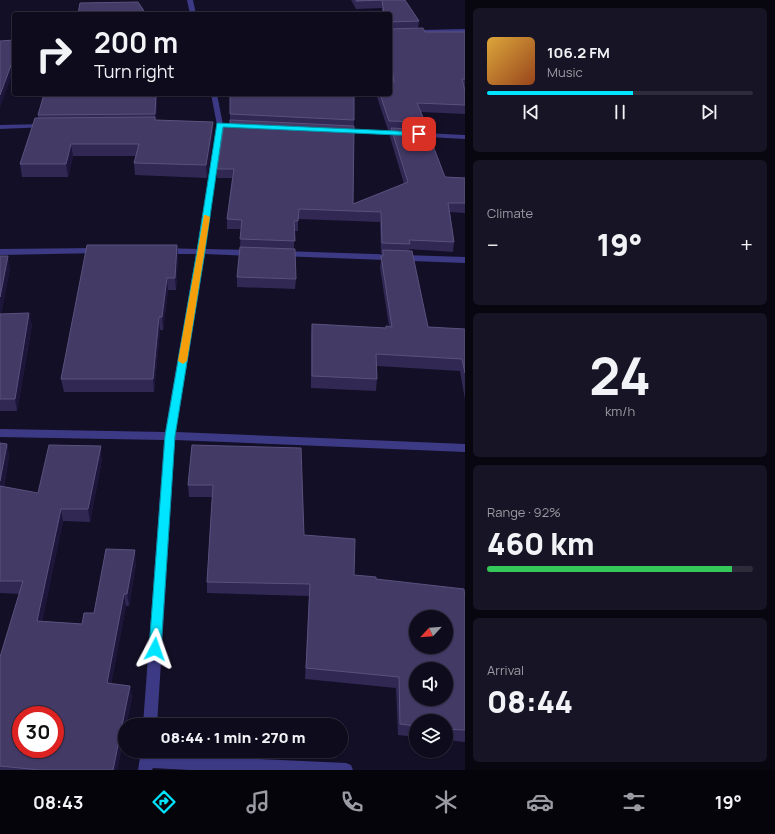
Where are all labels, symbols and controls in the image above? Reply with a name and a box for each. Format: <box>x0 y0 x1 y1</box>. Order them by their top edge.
text: 200 m <box>94 23 178 61</box>
icon: right <box>28 28 80 80</box>
text: 106.2 FM <box>547 42 610 63</box>
text: Turn right <box>94 59 175 83</box>
text: Music <box>547 63 583 81</box>
icon: previous <box>520 101 542 123</box>
icon: pause <box>609 101 631 123</box>
icon: next <box>698 101 720 123</box>
pin <box>402 117 436 151</box>
icon: arrive <box>408 123 430 145</box>
text: Climate <box>487 204 533 222</box>
text: 19° <box>597 224 642 265</box>
text: − <box>487 230 499 260</box>
text: + <box>740 230 753 260</box>
text: 24 <box>589 340 651 411</box>
text: km/h <box>605 402 635 420</box>
text: Range · 92% <box>487 503 561 521</box>
text: 460 km <box>487 523 594 564</box>
north arrow <box>409 610 453 654</box>
map controls <box>409 610 453 758</box>
position arrow <box>134 628 176 670</box>
text: Arrival <box>487 661 524 679</box>
button: sound <box>409 662 453 706</box>
text: 08:44 <box>487 681 573 722</box>
speed limit sign: 30 <box>12 706 64 758</box>
button: layers <box>409 714 453 758</box>
text: 08:44 · 1 min · 270 m <box>161 727 305 748</box>
icon: directions <box>150 788 178 816</box>
icon: music <box>244 788 272 816</box>
icon: phone <box>338 788 366 816</box>
icon: climate <box>432 788 460 816</box>
icon: car <box>526 788 554 816</box>
icon: filters <box>620 788 648 816</box>
text: 08:43 <box>33 790 84 814</box>
text: 19° <box>715 790 742 814</box>

